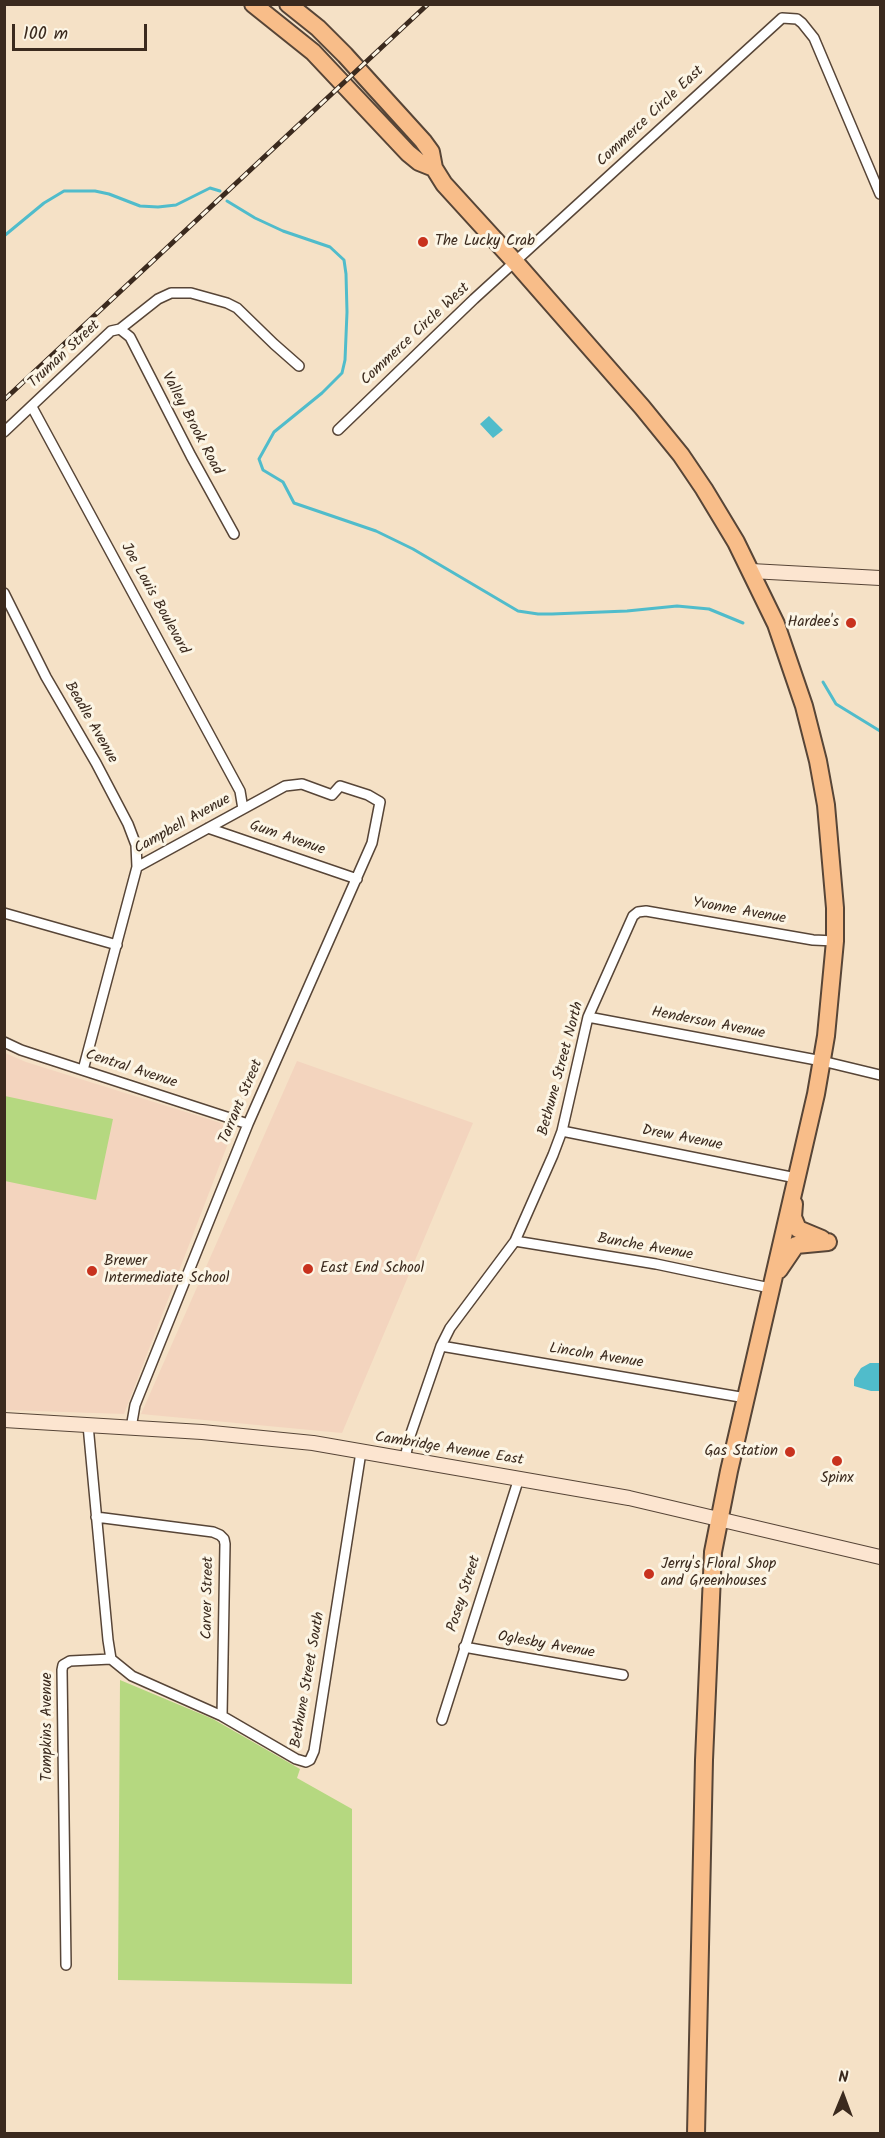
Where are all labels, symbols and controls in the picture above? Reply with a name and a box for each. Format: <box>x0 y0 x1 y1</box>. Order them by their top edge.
scale bar <box>15 12 150 50</box>
text: 100 m <box>23 20 68 49</box>
street label: Commerce Circle East <box>594 63 708 171</box>
place label: The Lucky Crab <box>435 233 535 251</box>
marker: The Lucky Crab <box>416 235 430 249</box>
street label: Commerce Circle West <box>358 280 474 390</box>
street label: Truman Street <box>26 317 104 393</box>
street label: Valley Brook Road <box>156 370 226 478</box>
street label: Joe Louis Boulevard <box>116 540 192 658</box>
place label: Hardee's <box>787 614 839 632</box>
marker: Hardee's <box>844 616 858 630</box>
street label: Beadle Avenue <box>59 679 121 767</box>
street label: Campbell Avenue <box>132 791 234 859</box>
street label: Gum Avenue <box>247 818 327 860</box>
street label: Yvonne Avenue <box>691 895 787 929</box>
street label: Bethune Street North <box>535 1000 589 1138</box>
street label: Henderson Avenue <box>650 1004 766 1044</box>
street label: Central Avenue <box>83 1047 179 1093</box>
street label: Tarrant Street <box>216 1057 268 1147</box>
street label: Drew Avenue <box>640 1122 724 1156</box>
street label: Bunche Avenue <box>596 1231 694 1265</box>
place label: Brewer Intermediate School <box>104 1253 229 1288</box>
place label: East End School <box>320 1260 424 1278</box>
marker: East End School <box>301 1262 315 1276</box>
marker: Brewer Intermediate School <box>85 1264 99 1278</box>
street label: Lincoln Avenue <box>548 1341 644 1373</box>
street label: Cambridge Avenue East <box>374 1429 524 1471</box>
place label: Gas Station <box>704 1443 778 1461</box>
marker: Gas Station <box>783 1445 797 1459</box>
marker: Spinx <box>830 1454 844 1468</box>
place label: Spinx <box>820 1470 854 1488</box>
street label: Posey Street <box>444 1554 486 1634</box>
street label: Carver Street <box>199 1556 219 1640</box>
place label: Jerry's Floral Shop and Greenhouses <box>661 1556 776 1591</box>
marker: Jerry's Floral Shop and Greenhouses <box>642 1567 656 1581</box>
street label: Bethune Street South <box>288 1610 330 1750</box>
street label: Oglesby Avenue <box>496 1629 596 1663</box>
street label: Tompkins Avenue <box>39 1672 57 1782</box>
text: N <box>838 2065 849 2090</box>
north arrow <box>813 2066 873 2126</box>

